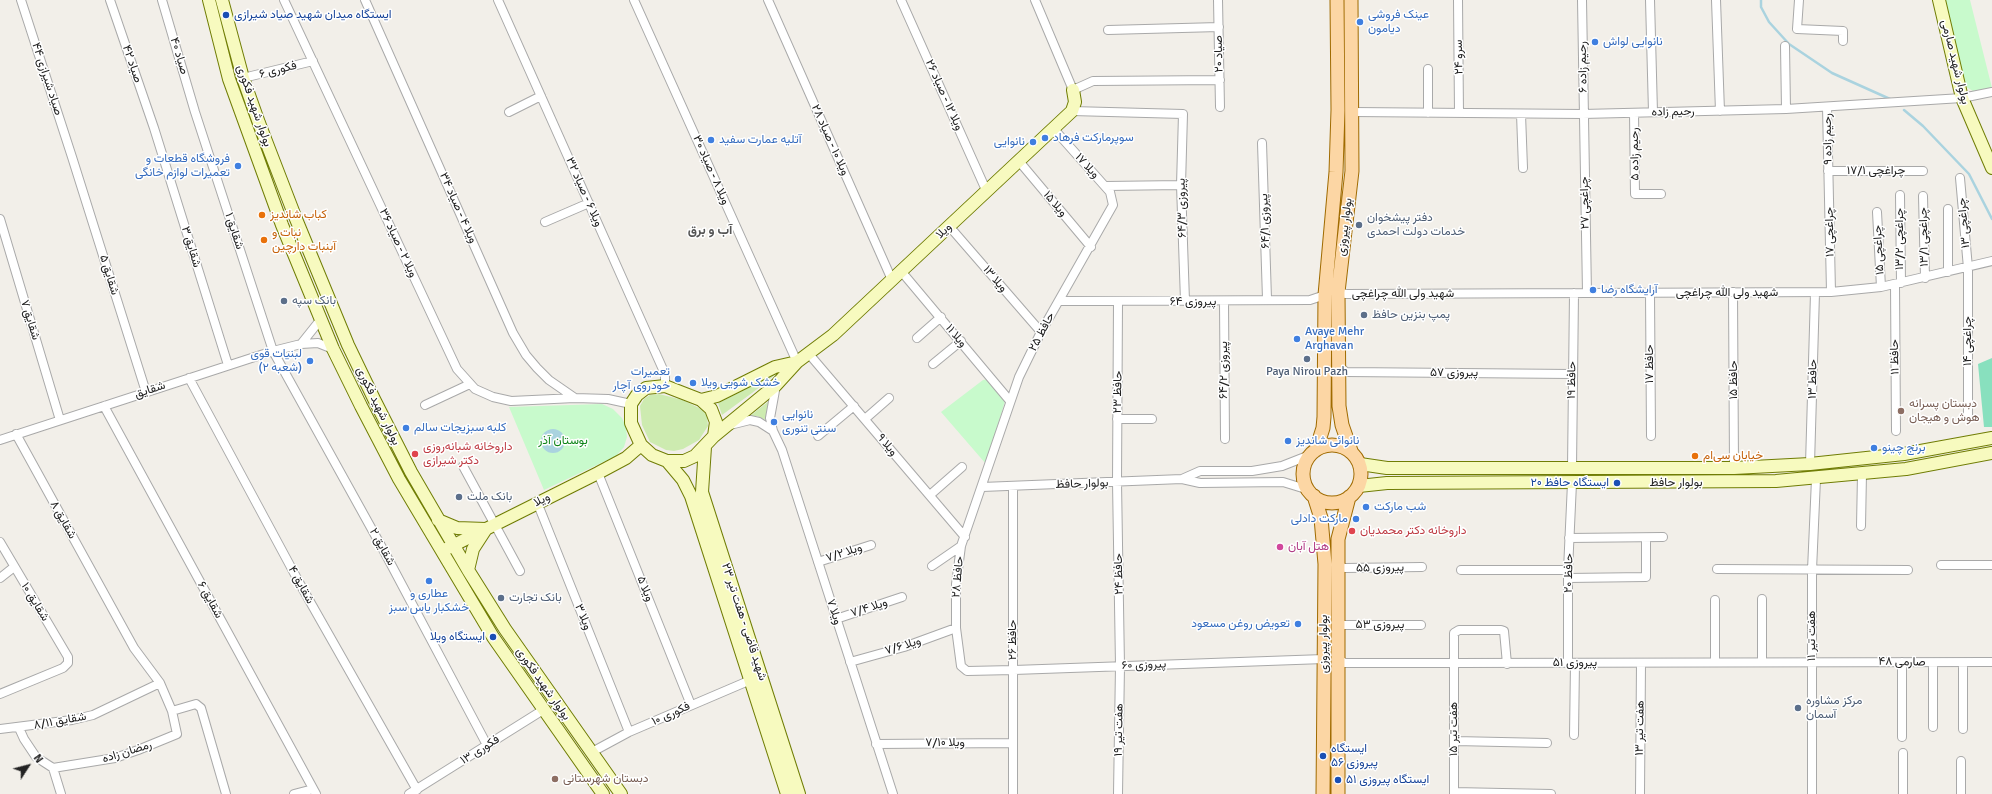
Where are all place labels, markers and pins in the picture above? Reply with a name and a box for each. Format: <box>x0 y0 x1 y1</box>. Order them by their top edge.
place label: ایستگاه میدان شهید صیاد شیرازی <box>234 8 392 22</box>
place label: عینک فروشی دیامون <box>1368 8 1429 36</box>
marker: ایستگاه میدان شهید صیاد شیرازی <box>221 10 231 20</box>
marker: عینک فروشی دیامون <box>1355 17 1365 27</box>
place label: نانوایی لواش <box>1603 35 1663 49</box>
marker: نانوایی لواش <box>1590 37 1600 47</box>
place label: سوپرمارکت فرهاد <box>1053 131 1134 145</box>
place label: آتلیه عمارت سفید <box>719 133 802 147</box>
marker: سوپرمارکت فرهاد <box>1040 133 1050 143</box>
marker: آتلیه عمارت سفید <box>706 135 716 145</box>
place label: نانوایی <box>994 135 1025 149</box>
marker: نانوایی <box>1028 137 1038 147</box>
place label: فروشگاه قطعات و تعمیرات لوازم خانگی <box>135 152 230 180</box>
marker: فروشگاه قطعات و تعمیرات لوازم خانگی <box>233 161 243 171</box>
place label: کباب شاندیز <box>270 208 327 222</box>
marker: کباب شاندیز <box>257 210 267 220</box>
place label: دفتر پیشخوان خدمات دولت احمدی <box>1367 211 1465 239</box>
marker: دفتر پیشخوان خدمات دولت احمدی <box>1354 220 1364 230</box>
place label: نبات و آبنبات دارچین <box>272 226 336 254</box>
marker: نبات و آبنبات دارچین <box>259 235 269 245</box>
place label: آرایشگاه رضا <box>1601 283 1658 297</box>
marker: آرایشگاه رضا <box>1588 285 1598 295</box>
place label: بانک سپه <box>292 294 336 308</box>
marker: بانک سپه <box>279 296 289 306</box>
place label: پمپ بنزین حافظ <box>1372 308 1450 322</box>
marker: پمپ بنزین حافظ <box>1359 310 1369 320</box>
place label: Avaye Mehr Arghavan <box>1305 325 1364 353</box>
marker: Avaye Mehr Arghavan <box>1292 334 1302 344</box>
place label: لبنیات قوی (شعبه ۲) <box>250 347 302 375</box>
marker: Paya Nirou Pazh <box>1302 354 1312 364</box>
marker: لبنیات قوی (شعبه ۲) <box>305 356 315 366</box>
place label: تعمیرات خودروی آچار <box>612 365 670 393</box>
place label: Paya Nirou Pazh <box>1266 365 1348 379</box>
marker: تعمیرات خودروی آچار <box>673 374 683 384</box>
place label: خشک شویی ویلا <box>701 376 780 390</box>
marker: خشک شویی ویلا <box>688 378 698 388</box>
place label: دبستان پسرانه هوش و هیجان <box>1909 397 1980 425</box>
marker: دبستان پسرانه هوش و هیجان <box>1896 406 1906 416</box>
place label: نانوایی سنتی تنوری <box>782 408 836 436</box>
marker: نانوایی سنتی تنوری <box>769 417 779 427</box>
place label: کلبه سبزیجات سالم <box>414 421 506 435</box>
marker: کلبه سبزیجات سالم <box>401 423 411 433</box>
place label: نانوائی شاندیز <box>1296 434 1359 448</box>
marker: نانوائی شاندیز <box>1283 436 1293 446</box>
place label: داروخانه شبانه‌روزی دکتر شیرازی <box>423 440 512 468</box>
place label: برنج چینو <box>1882 441 1925 455</box>
marker: برنج چینو <box>1869 443 1879 453</box>
marker: داروخانه شبانه‌روزی دکتر شیرازی <box>410 449 420 459</box>
place label: خیابان سی‌ام <box>1703 449 1763 463</box>
marker: خیابان سی‌ام <box>1690 451 1700 461</box>
place label: ایستگاه حافظ ۲۰ <box>1530 476 1609 490</box>
marker: ایستگاه حافظ ۲۰ <box>1612 478 1622 488</box>
place label: بانک ملت <box>467 490 512 504</box>
marker: بانک ملت <box>454 492 464 502</box>
place label: شب مارکت <box>1374 500 1426 514</box>
marker: شب مارکت <box>1361 502 1371 512</box>
place label: مارکت دادلی <box>1291 512 1348 526</box>
marker: مارکت دادلی <box>1351 514 1361 524</box>
place label: داروخانه دکتر محمدیان <box>1360 524 1467 538</box>
marker: داروخانه دکتر محمدیان <box>1347 526 1357 536</box>
place label: هتل آبان <box>1288 540 1329 554</box>
marker: هتل آبان <box>1275 542 1285 552</box>
marker: عطاری و خشکبار یاس سبز <box>424 576 434 586</box>
place label: عطاری و خشکبار یاس سبز <box>389 587 469 615</box>
place label: بانک تجارت <box>509 591 562 605</box>
marker: بانک تجارت <box>496 593 506 603</box>
place label: تعویض روغن مسعود <box>1191 617 1290 631</box>
marker: تعویض روغن مسعود <box>1293 619 1303 629</box>
place label: ایستگاه ویلا <box>430 630 485 644</box>
marker: ایستگاه ویلا <box>488 632 498 642</box>
place label: مرکز مشاوره آسمان <box>1806 694 1862 722</box>
marker: مرکز مشاوره آسمان <box>1793 703 1803 713</box>
place label: ایستگاه پیروزی ۵۶ <box>1331 742 1378 770</box>
marker: ایستگاه پیروزی ۵۶ <box>1318 751 1328 761</box>
place label: دبستان شهرستانی <box>563 772 648 786</box>
place label: ایستگاه پیروزی ۵۱ <box>1346 773 1429 787</box>
marker: دبستان شهرستانی <box>550 774 560 784</box>
marker: ایستگاه پیروزی ۵۱ <box>1333 775 1343 785</box>

